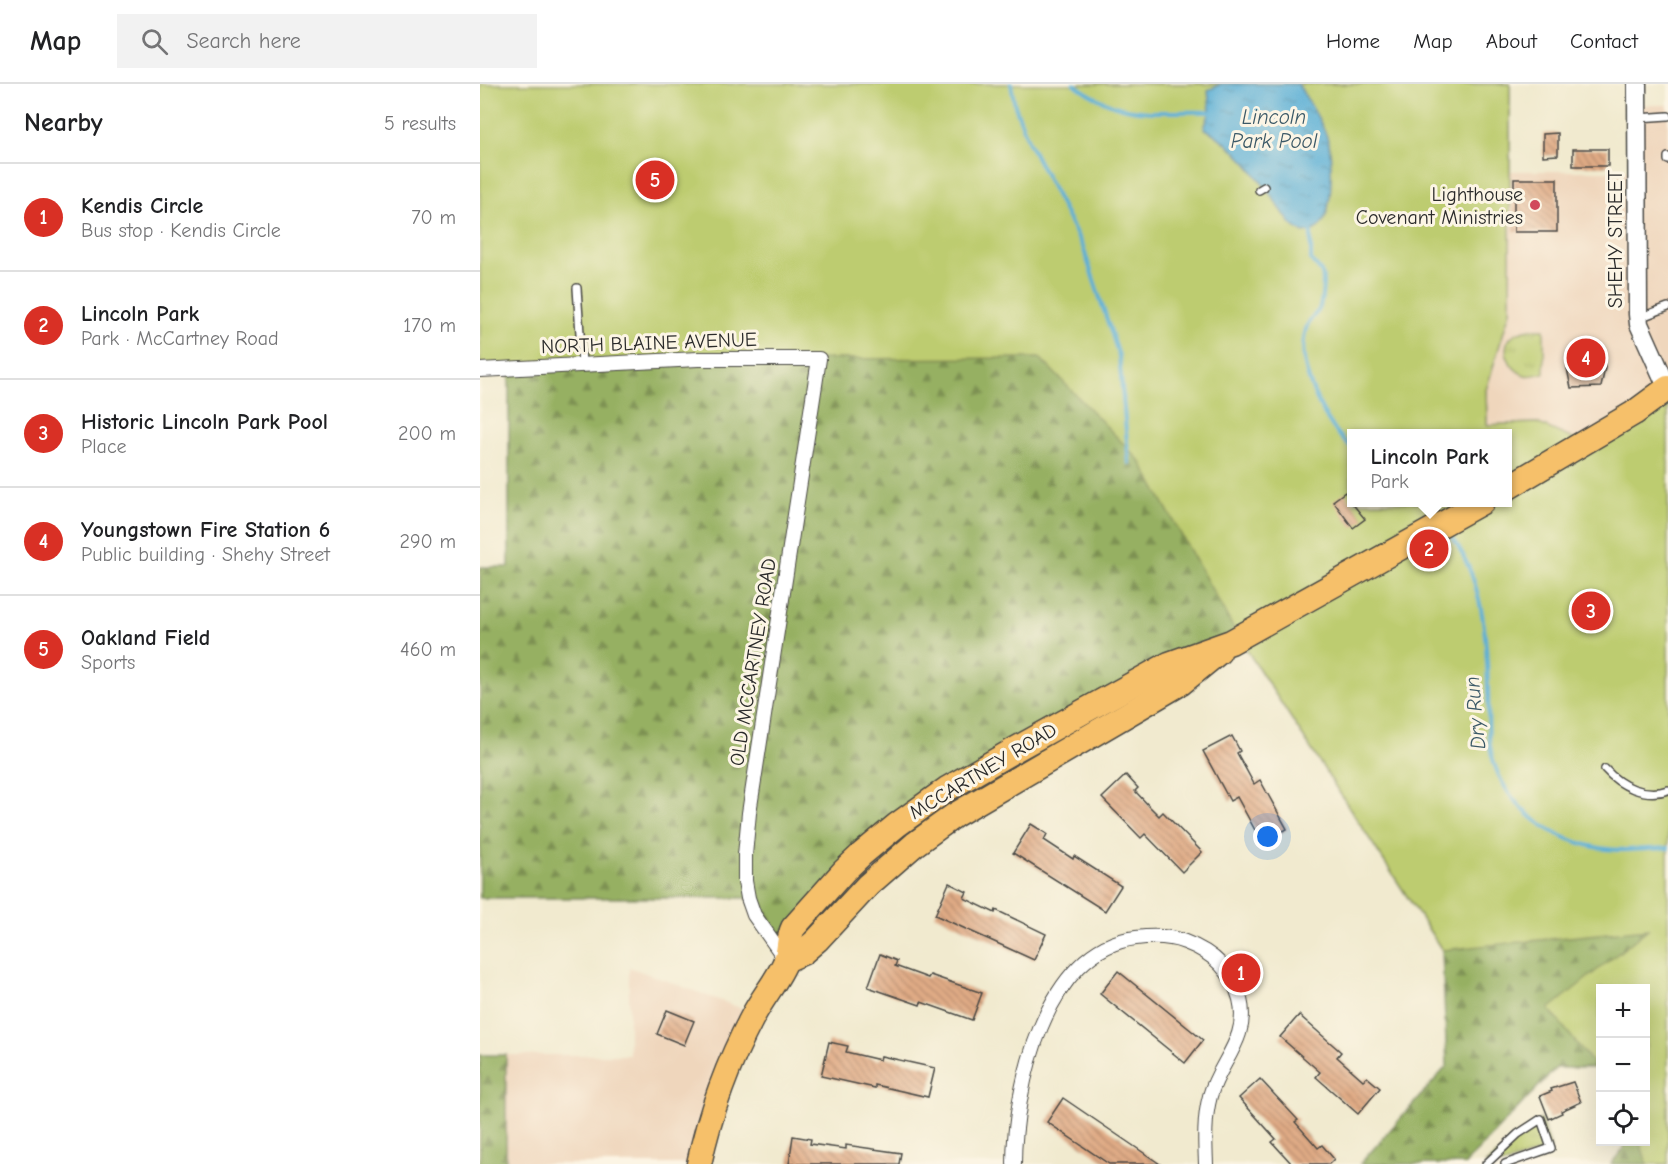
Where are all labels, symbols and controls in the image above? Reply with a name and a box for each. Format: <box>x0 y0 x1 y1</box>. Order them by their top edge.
search box <box>117 14 537 68</box>
text: Map <box>30 25 81 57</box>
icon: search <box>138 25 171 58</box>
text: Search here <box>186 28 301 54</box>
text: Home <box>1326 29 1380 53</box>
text: Map <box>1413 29 1453 53</box>
text: About <box>1486 29 1537 53</box>
text: Contact <box>1570 29 1638 53</box>
water label: Lincoln Park Pool <box>1231 105 1318 153</box>
text: Nearby <box>24 108 103 138</box>
text: 5 results <box>384 112 456 135</box>
pin: 5 <box>636 158 675 202</box>
street label: SHEHY STREET <box>1604 169 1627 308</box>
place label: Lighthouse Covenant Ministries <box>1356 183 1523 229</box>
text: Kendis Circle <box>81 193 203 219</box>
marker: Lighthouse Covenant Ministries <box>1528 198 1542 212</box>
text: 1 <box>40 206 47 229</box>
text: 70 m <box>411 206 456 229</box>
text: Bus stop · Kendis Circle <box>81 219 281 242</box>
text: Lincoln Park <box>81 301 199 327</box>
text: 2 <box>39 314 48 337</box>
text: 170 m <box>403 314 456 337</box>
text: Park · McCartney Road <box>81 327 279 350</box>
street label: NORTH BLAINE AVENUE <box>541 328 757 358</box>
pin: 4 <box>1566 336 1606 380</box>
text: Historic Lincoln Park Pool <box>81 409 328 435</box>
text: 3 <box>39 422 48 445</box>
text: 200 m <box>398 422 456 445</box>
popup <box>1347 429 1512 507</box>
text: Place <box>81 435 127 458</box>
text: Lincoln Park <box>1370 444 1489 470</box>
text: Park <box>1370 470 1409 493</box>
text: Youngstown Fire Station 6 <box>81 517 330 543</box>
pin: 2 <box>1410 526 1448 572</box>
text: 4 <box>39 530 48 553</box>
text: 290 m <box>400 530 456 553</box>
text: Public building · Shehy Street <box>81 543 330 566</box>
street label: OLD MCCARTNEY ROAD <box>725 556 781 768</box>
pin: 3 <box>1572 588 1610 634</box>
text: Oakland Field <box>81 625 210 651</box>
text: 5 <box>38 638 49 661</box>
text: 460 m <box>400 638 456 661</box>
text: Sports <box>81 651 135 674</box>
water label: Dry Run <box>1460 676 1490 750</box>
street label: MCCARTNEY ROAD <box>905 718 1061 824</box>
your location <box>1253 822 1282 851</box>
pin: 1 <box>1222 950 1260 996</box>
map controls <box>1596 984 1650 1146</box>
button: + <box>1596 984 1650 1038</box>
button: − <box>1596 1038 1650 1092</box>
button: locate <box>1596 1092 1650 1146</box>

